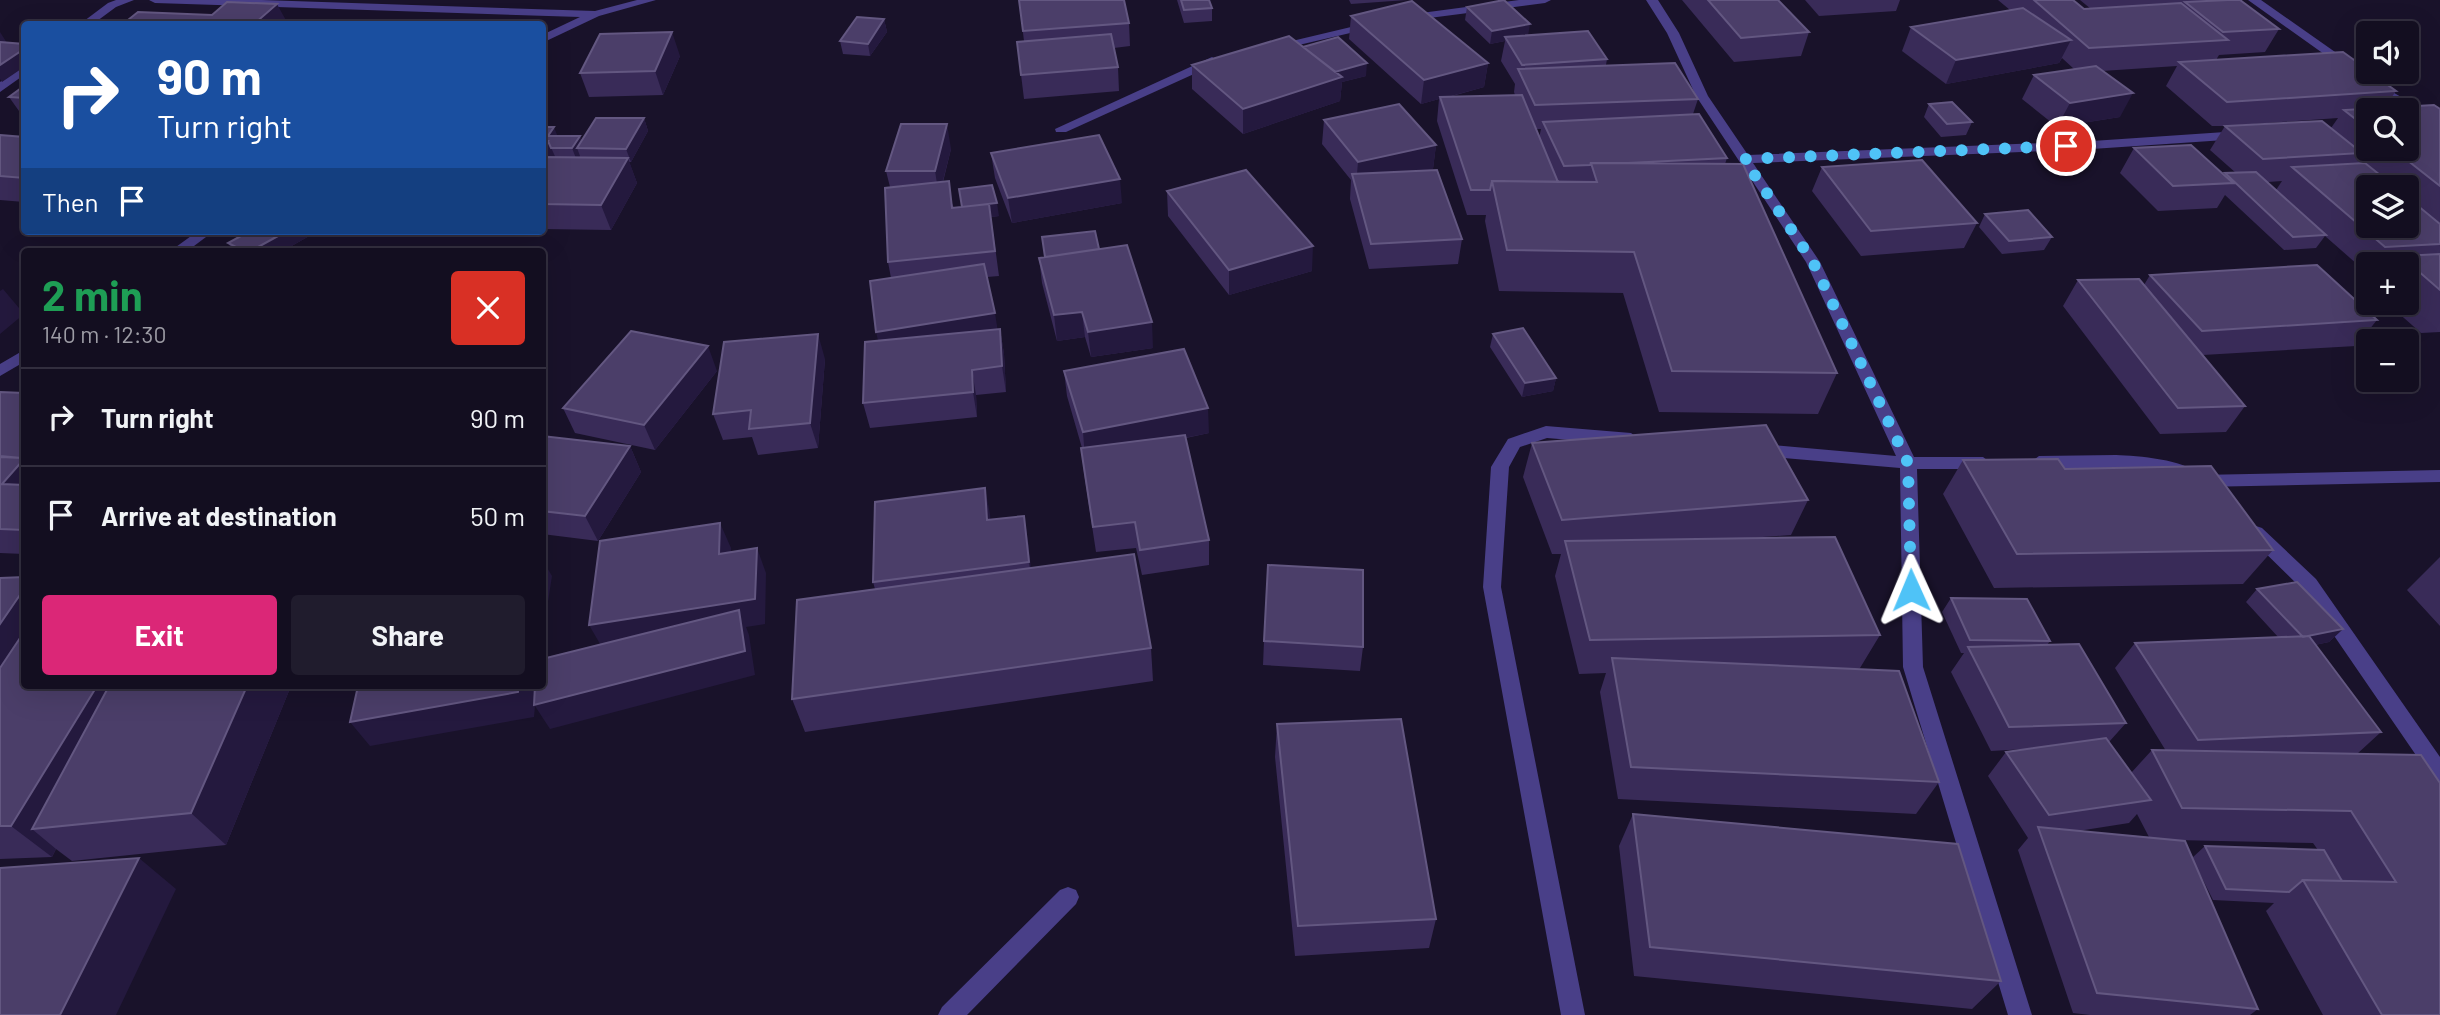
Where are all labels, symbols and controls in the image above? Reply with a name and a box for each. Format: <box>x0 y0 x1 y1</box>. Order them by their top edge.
map controls <box>2356 21 2419 392</box>
button: sound <box>2356 21 2419 84</box>
text: 90 m <box>157 46 262 105</box>
icon: right <box>42 49 133 140</box>
button: search <box>2356 98 2419 161</box>
text: Turn right <box>157 106 292 144</box>
pin <box>2036 116 2096 176</box>
icon: arrive <box>2047 127 2085 165</box>
button: layers <box>2356 175 2419 238</box>
icon: arrive <box>113 182 151 220</box>
text: Then <box>42 186 99 217</box>
button: + <box>2356 252 2419 315</box>
text: 2 min <box>42 269 143 319</box>
button: close <box>451 271 525 345</box>
text: 140 m · 12:30 <box>42 320 166 348</box>
button: − <box>2356 329 2419 392</box>
icon: right <box>42 398 80 436</box>
text: Turn right <box>101 402 214 433</box>
text: 90 m <box>470 402 525 433</box>
icon: arrive <box>42 496 80 534</box>
text: Arrive at destination <box>101 500 337 531</box>
text: 50 m <box>470 500 525 531</box>
position arrow <box>1874 553 1948 627</box>
button: Exit <box>42 595 277 675</box>
button: Share <box>291 595 525 675</box>

